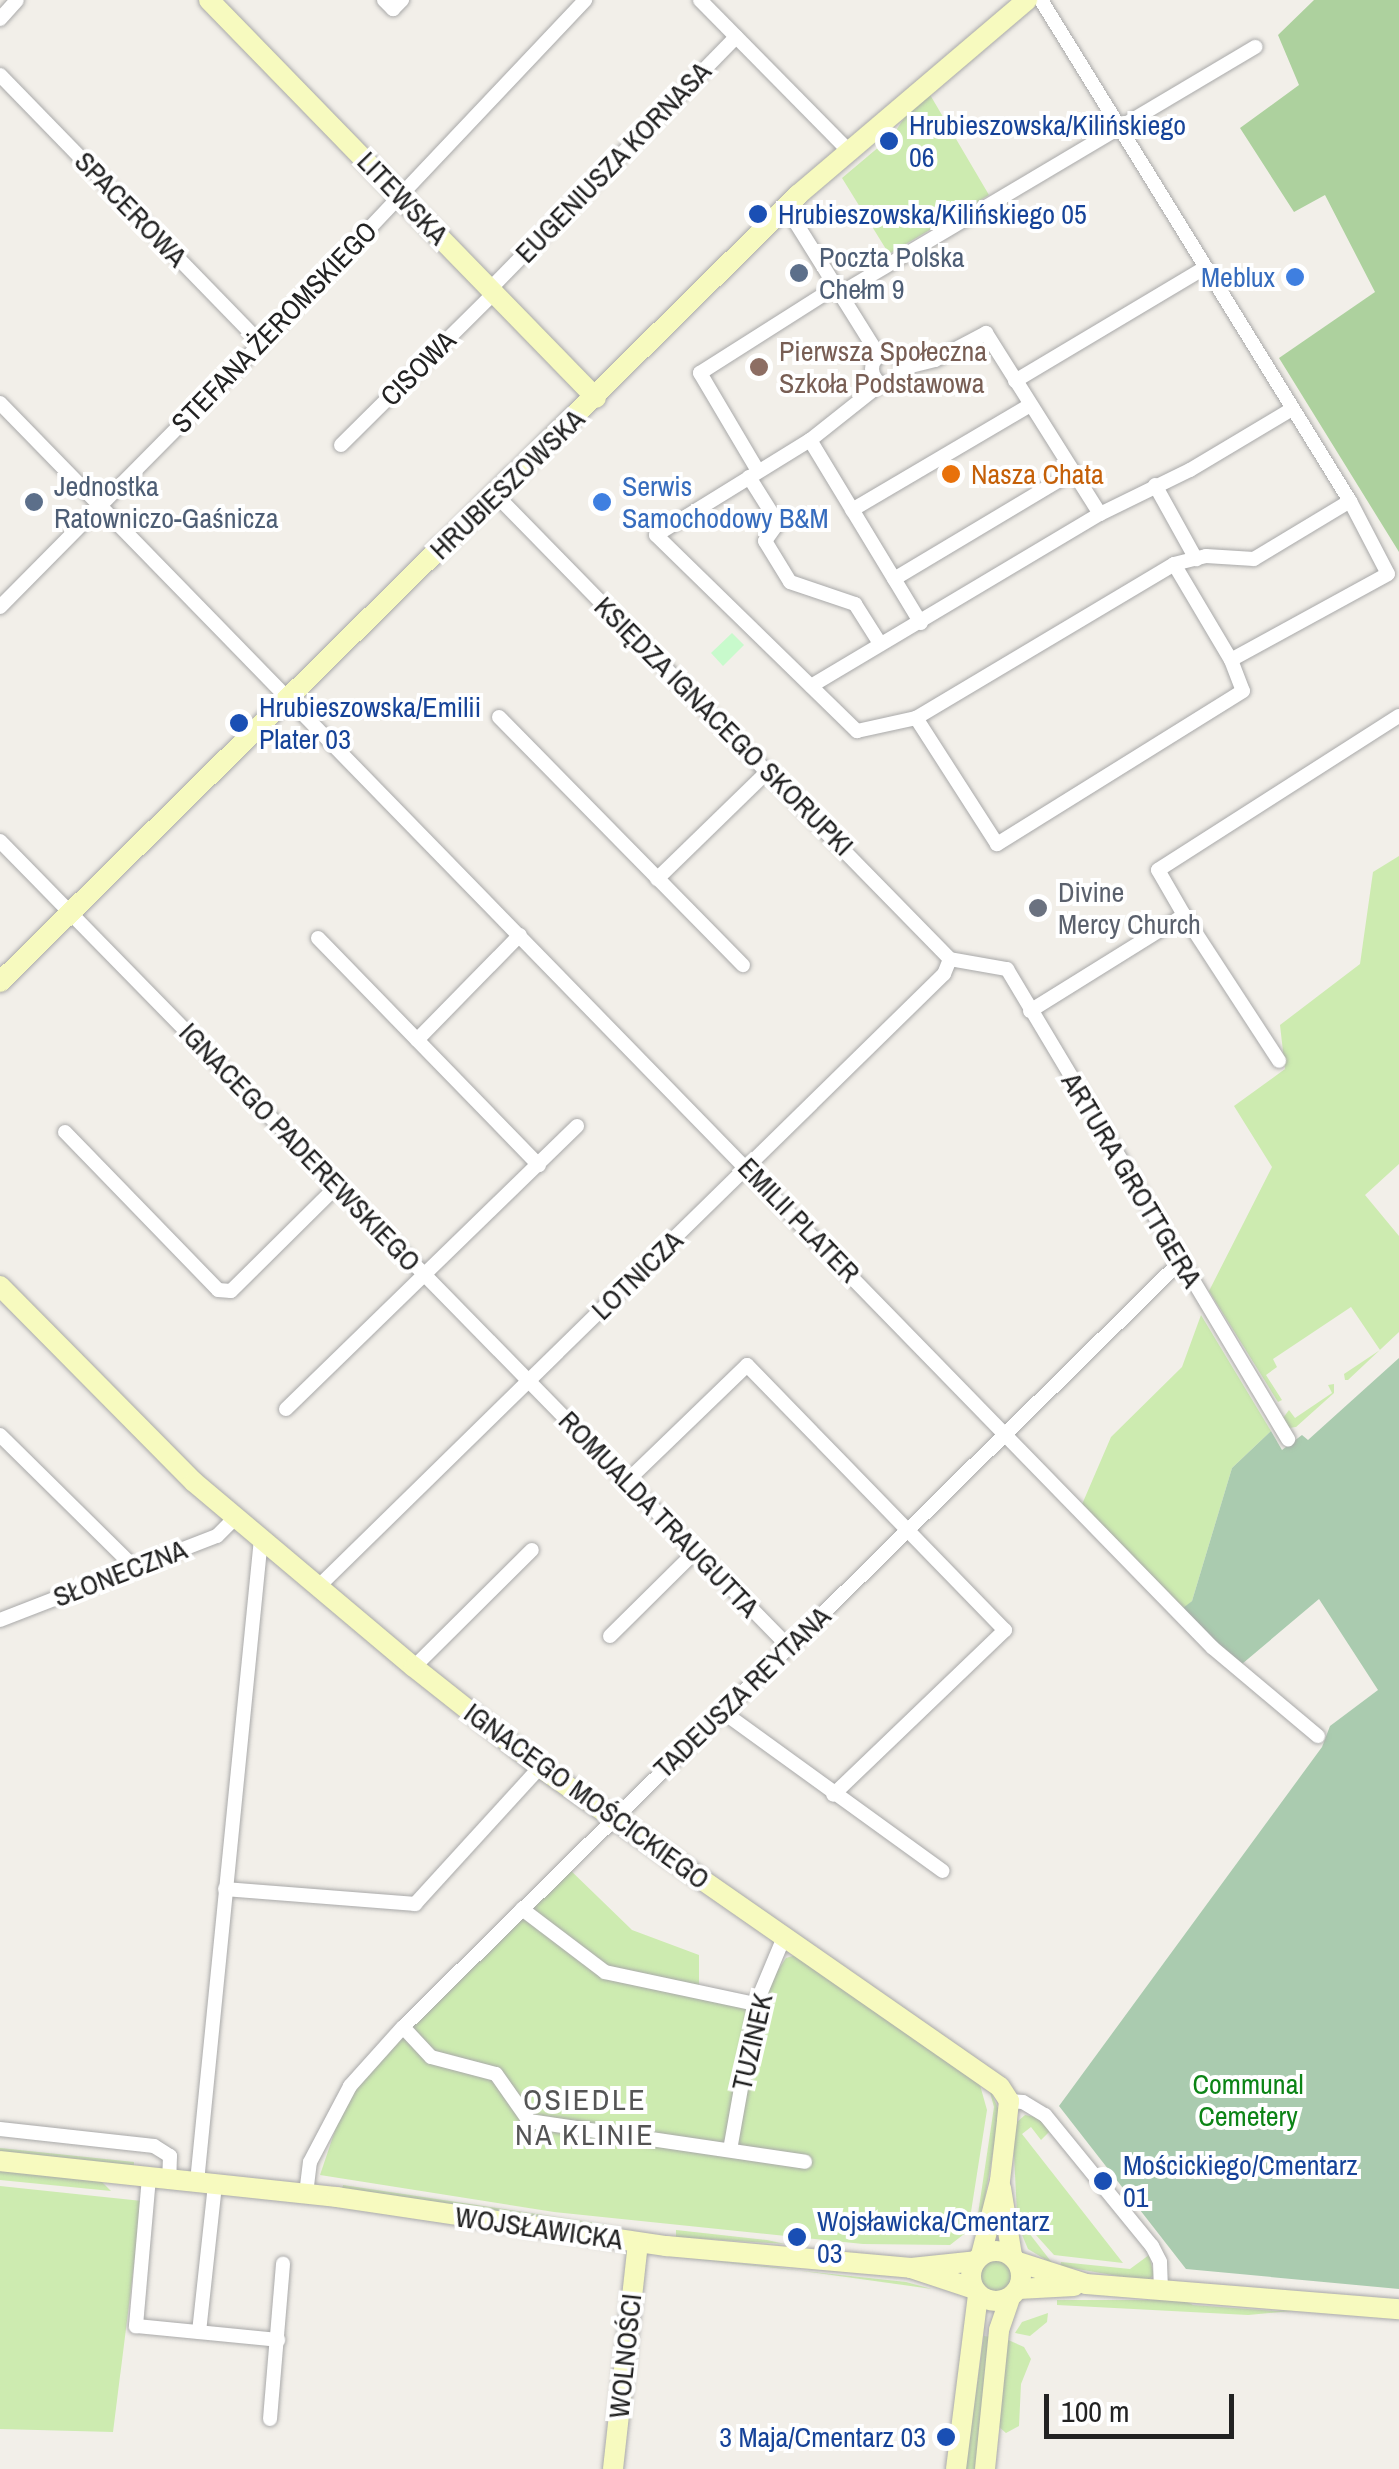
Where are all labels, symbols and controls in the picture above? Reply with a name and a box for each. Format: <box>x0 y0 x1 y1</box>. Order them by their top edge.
street label: EUGENIUSZA KORNASA <box>508 54 718 270</box>
place label: Hrubieszowska/Kilińskiego 06 <box>909 108 1186 174</box>
marker: Hrubieszowska/Kilińskiego 06 <box>878 130 900 152</box>
street label: SPACEROWA <box>68 145 194 273</box>
street label: LITEWSKA <box>351 145 455 251</box>
place label: Hrubieszowska/Kilińskiego 05 <box>778 197 1087 231</box>
marker: Hrubieszowska/Kilińskiego 05 <box>747 203 769 225</box>
street label: STEFANA ŻEROMSKIEGO <box>164 214 384 440</box>
place label: Poczta Polska Chełm 9 <box>819 240 964 306</box>
place label: Meblux <box>1201 260 1275 294</box>
marker: Poczta Polska Chełm 9 <box>788 262 810 284</box>
marker: Meblux <box>1284 266 1306 288</box>
street label: CISOWA <box>373 323 463 413</box>
place label: Pierwsza Społeczna Szkoła Podstawowa <box>779 334 987 400</box>
marker: Pierwsza Społeczna Szkoła Podstawowa <box>748 356 770 378</box>
street label: HRUBIESZOWSKA <box>423 402 591 566</box>
place label: Nasza Chata <box>971 457 1104 491</box>
marker: Nasza Chata <box>940 463 962 485</box>
place label: Jednostka Ratowniczo-Gaśnicza <box>54 469 279 535</box>
place label: Serwis Samochodowy B&M <box>622 469 829 535</box>
marker: Jednostka Ratowniczo-Gaśnicza <box>23 491 45 513</box>
marker: Serwis Samochodowy B&M <box>591 491 613 513</box>
street label: KSIĘDZA IGNACEGO SKORUPKI <box>587 589 861 863</box>
place label: Hrubieszowska/Emilii Plater 03 <box>259 690 481 756</box>
marker: Hrubieszowska/Emilii Plater 03 <box>228 712 250 734</box>
place label: Divine Mercy Church <box>1058 875 1201 941</box>
marker: Divine Mercy Church <box>1027 897 1049 919</box>
street label: IGNACEGO PADEREWSKIEGO <box>172 1016 428 1278</box>
street label: ARTURA GROTTGERA <box>1054 1066 1210 1294</box>
street label: EMILII PLATER <box>731 1151 867 1289</box>
street label: LOTNICZA <box>584 1223 690 1327</box>
street label: ROMUALDA TRAUGUTTA <box>551 1403 767 1625</box>
street label: SŁONECZNA <box>48 1532 192 1614</box>
street label: TADEUSZA REYTANA <box>646 1599 838 1785</box>
street label: IGNACEGO MOŚCICKIEGO <box>458 1696 716 1896</box>
street label: TUZINEK <box>725 1990 779 2094</box>
park label: Communal Cemetery <box>1193 2067 1303 2133</box>
district label: OSIEDLE NA KLINIE <box>514 2081 656 2152</box>
place label: Mościckiego/Cmentarz 01 <box>1123 2148 1358 2214</box>
marker: Mościckiego/Cmentarz 01 <box>1092 2170 1114 2192</box>
street label: WOJSŁAWICKA <box>453 2200 625 2256</box>
place label: Wojsławicka/Cmentarz 03 <box>817 2204 1050 2270</box>
marker: Wojsławicka/Cmentarz 03 <box>786 2226 808 2248</box>
street label: WOLNOŚCI <box>602 2292 648 2420</box>
scale bar <box>1049 2374 1239 2436</box>
text: 100 m <box>1061 2391 1129 2431</box>
place label: 3 Maja/Cmentarz 03 <box>719 2420 926 2454</box>
marker: 3 Maja/Cmentarz 03 <box>935 2426 957 2448</box>

